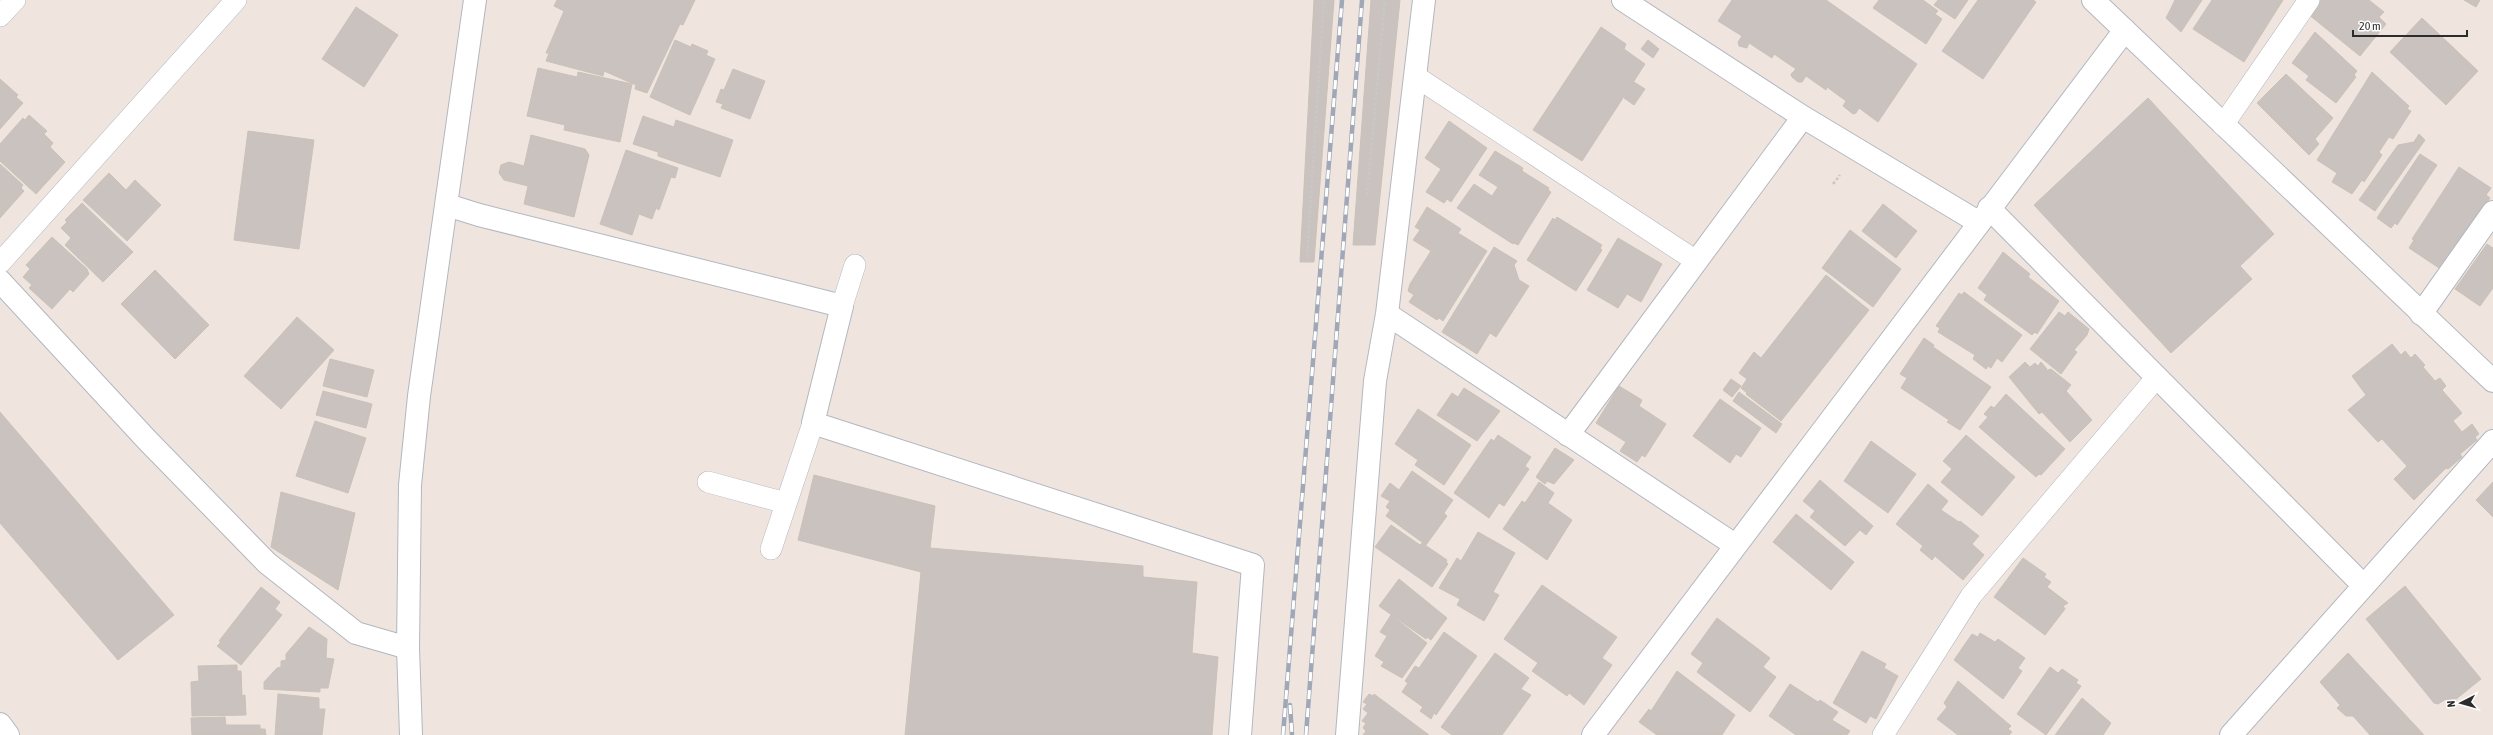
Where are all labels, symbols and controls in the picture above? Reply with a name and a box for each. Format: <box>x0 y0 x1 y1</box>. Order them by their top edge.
scale bar <box>2353 12 2467 38</box>
text: 20 m <box>2359 19 2381 33</box>
north arrow <box>2441 683 2481 723</box>
text: N <box>2445 700 2457 708</box>

